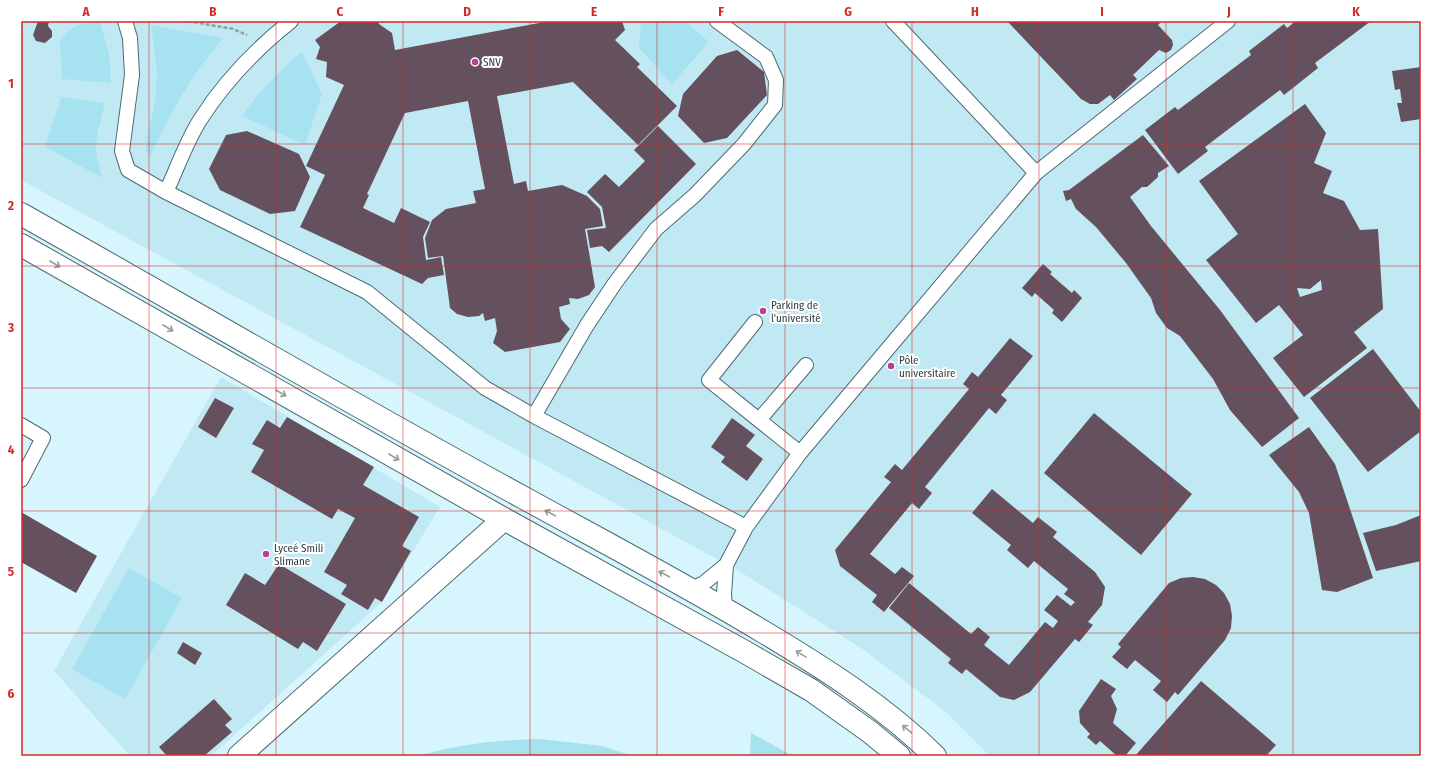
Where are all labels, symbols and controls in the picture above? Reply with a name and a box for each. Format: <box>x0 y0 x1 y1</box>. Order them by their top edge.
text: A <box>81 4 90 19</box>
text: B <box>209 4 217 19</box>
text: C <box>337 4 344 19</box>
text: D <box>463 4 471 19</box>
text: E <box>591 4 597 19</box>
text: F <box>718 4 724 19</box>
text: G <box>844 4 852 19</box>
text: H <box>971 4 979 19</box>
text: I <box>1100 4 1104 19</box>
text: J <box>1226 4 1231 19</box>
text: K <box>1352 4 1360 19</box>
place label: SNV <box>483 56 501 69</box>
marker: SNV <box>470 57 480 67</box>
text: 1 <box>8 76 14 91</box>
text: 2 <box>7 198 14 213</box>
one-way arrow <box>49 261 61 269</box>
place label: Parking de l'université <box>771 299 821 325</box>
marker: Parking de l'université <box>758 306 768 316</box>
text: 3 <box>7 320 14 335</box>
one-way arrow <box>162 325 174 333</box>
place label: Pôle universitaire <box>899 354 955 380</box>
marker: Pôle universitaire <box>886 361 896 371</box>
one-way arrow <box>275 389 287 397</box>
text: 4 <box>8 442 15 457</box>
one-way arrow <box>388 453 400 461</box>
one-way arrow <box>544 508 556 516</box>
place label: Lyceé Smili Slimane <box>274 542 324 568</box>
marker: Lyceé Smili Slimane <box>261 549 271 559</box>
text: 5 <box>8 564 14 579</box>
one-way arrow <box>659 570 671 578</box>
one-way arrow <box>795 650 807 658</box>
text: 6 <box>8 686 15 701</box>
one-way arrow <box>901 725 912 734</box>

